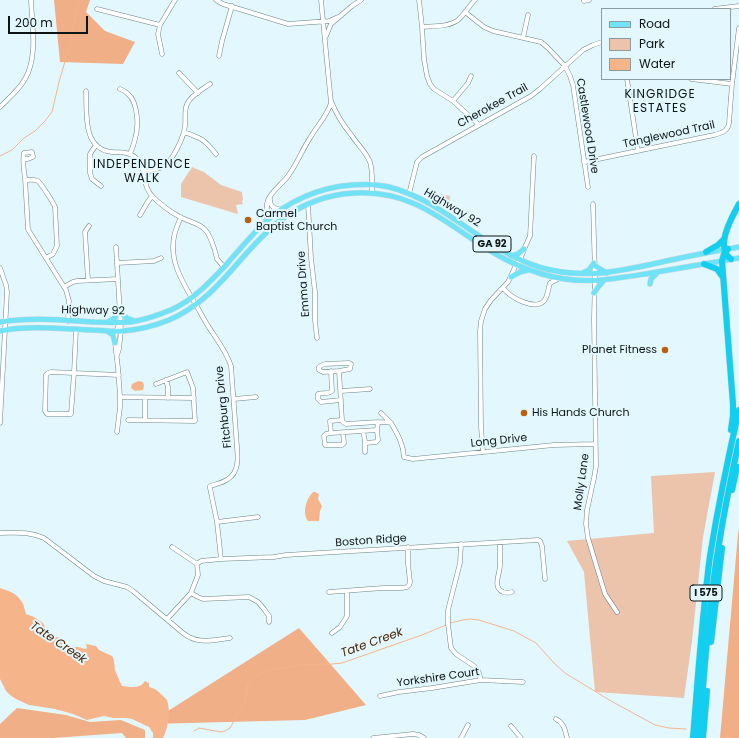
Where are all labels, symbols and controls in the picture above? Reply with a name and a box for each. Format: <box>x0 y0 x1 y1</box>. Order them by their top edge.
scale bar <box>10 8 90 34</box>
legend <box>601 8 731 80</box>
text: 200 m <box>15 14 53 31</box>
text: Road <box>639 15 670 32</box>
text: Park <box>639 35 665 52</box>
text: Water <box>639 55 675 72</box>
street label: Castlewood Drive <box>573 77 601 175</box>
street label: Cherokee Trail <box>455 81 531 131</box>
district label: KINGRIDGE ESTATES <box>624 88 696 116</box>
street label: Tanglewood Trail <box>622 119 716 151</box>
district label: INDEPENDENCE WALK <box>93 158 191 186</box>
street label: Highway 92 <box>421 186 483 230</box>
place label: Carmel Baptist Church <box>256 207 337 233</box>
marker: Carmel Baptist Church <box>243 215 253 225</box>
road number: GA 92 <box>473 236 511 252</box>
street label: Emma Drive <box>295 250 313 318</box>
street label: Highway 92 <box>61 304 125 318</box>
place label: Planet Fitness <box>582 343 657 357</box>
marker: Planet Fitness <box>660 345 670 355</box>
street label: Fitchburg Drive <box>213 365 235 449</box>
place label: His Hands Church <box>532 406 630 420</box>
marker: His Hands Church <box>519 408 529 418</box>
street label: Long Drive <box>470 431 528 451</box>
street label: Molly Lane <box>571 453 593 511</box>
street label: Boston Ridge <box>335 532 407 550</box>
road number: I 575 <box>690 585 722 601</box>
water label: Tate Creek <box>27 619 89 667</box>
water label: Tate Creek <box>339 625 405 661</box>
street label: Yorkshire Court <box>396 666 480 690</box>

